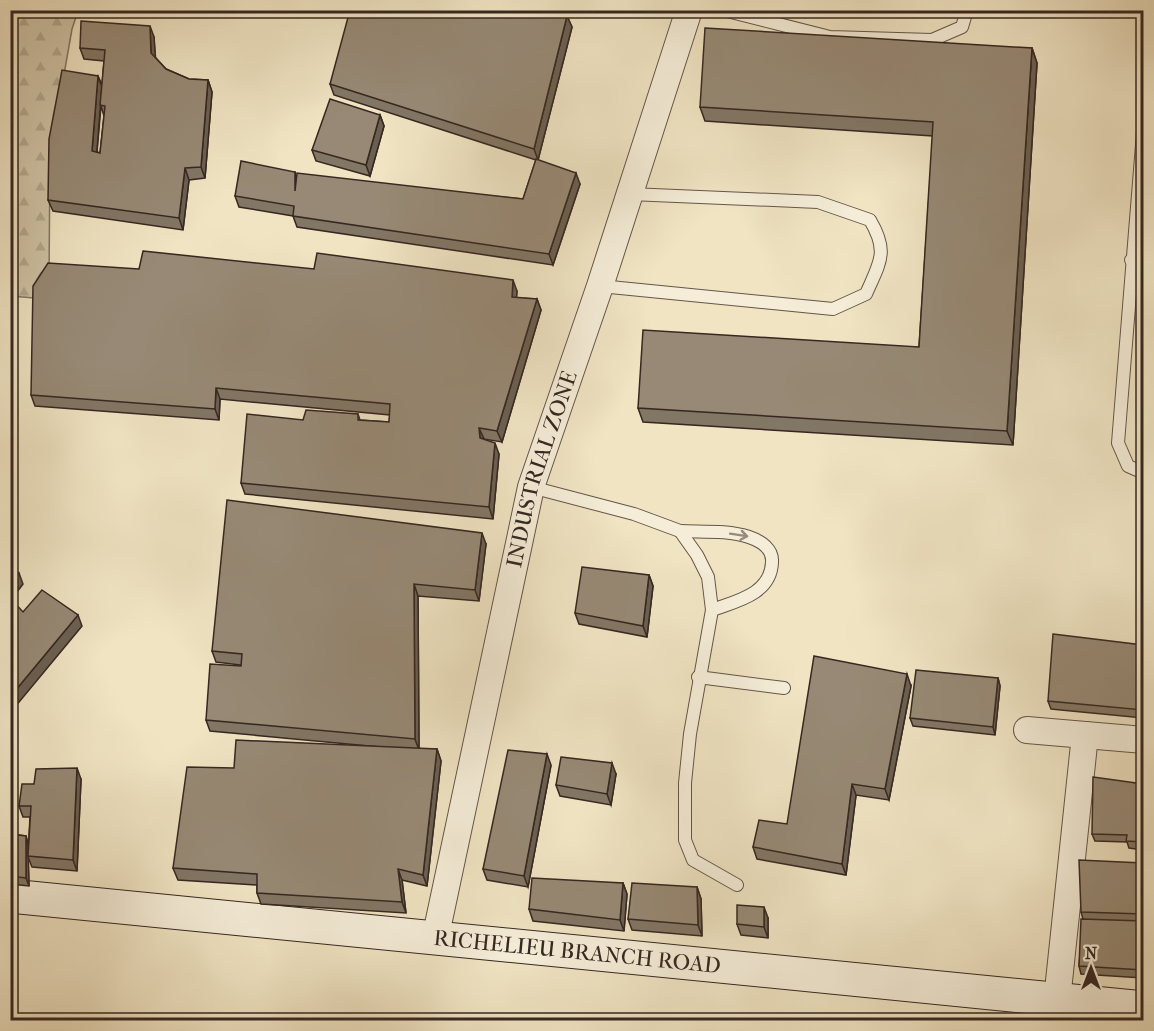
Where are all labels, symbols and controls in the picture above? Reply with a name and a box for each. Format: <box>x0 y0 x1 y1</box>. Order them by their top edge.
street label: INDUSTRIAL ZONE <box>501 367 583 570</box>
one-way arrow <box>728 530 748 541</box>
street label: RICHELIEU BRANCH ROAD <box>432 925 722 979</box>
north arrow <box>1061 938 1121 998</box>
text: N <box>1085 944 1098 963</box>

